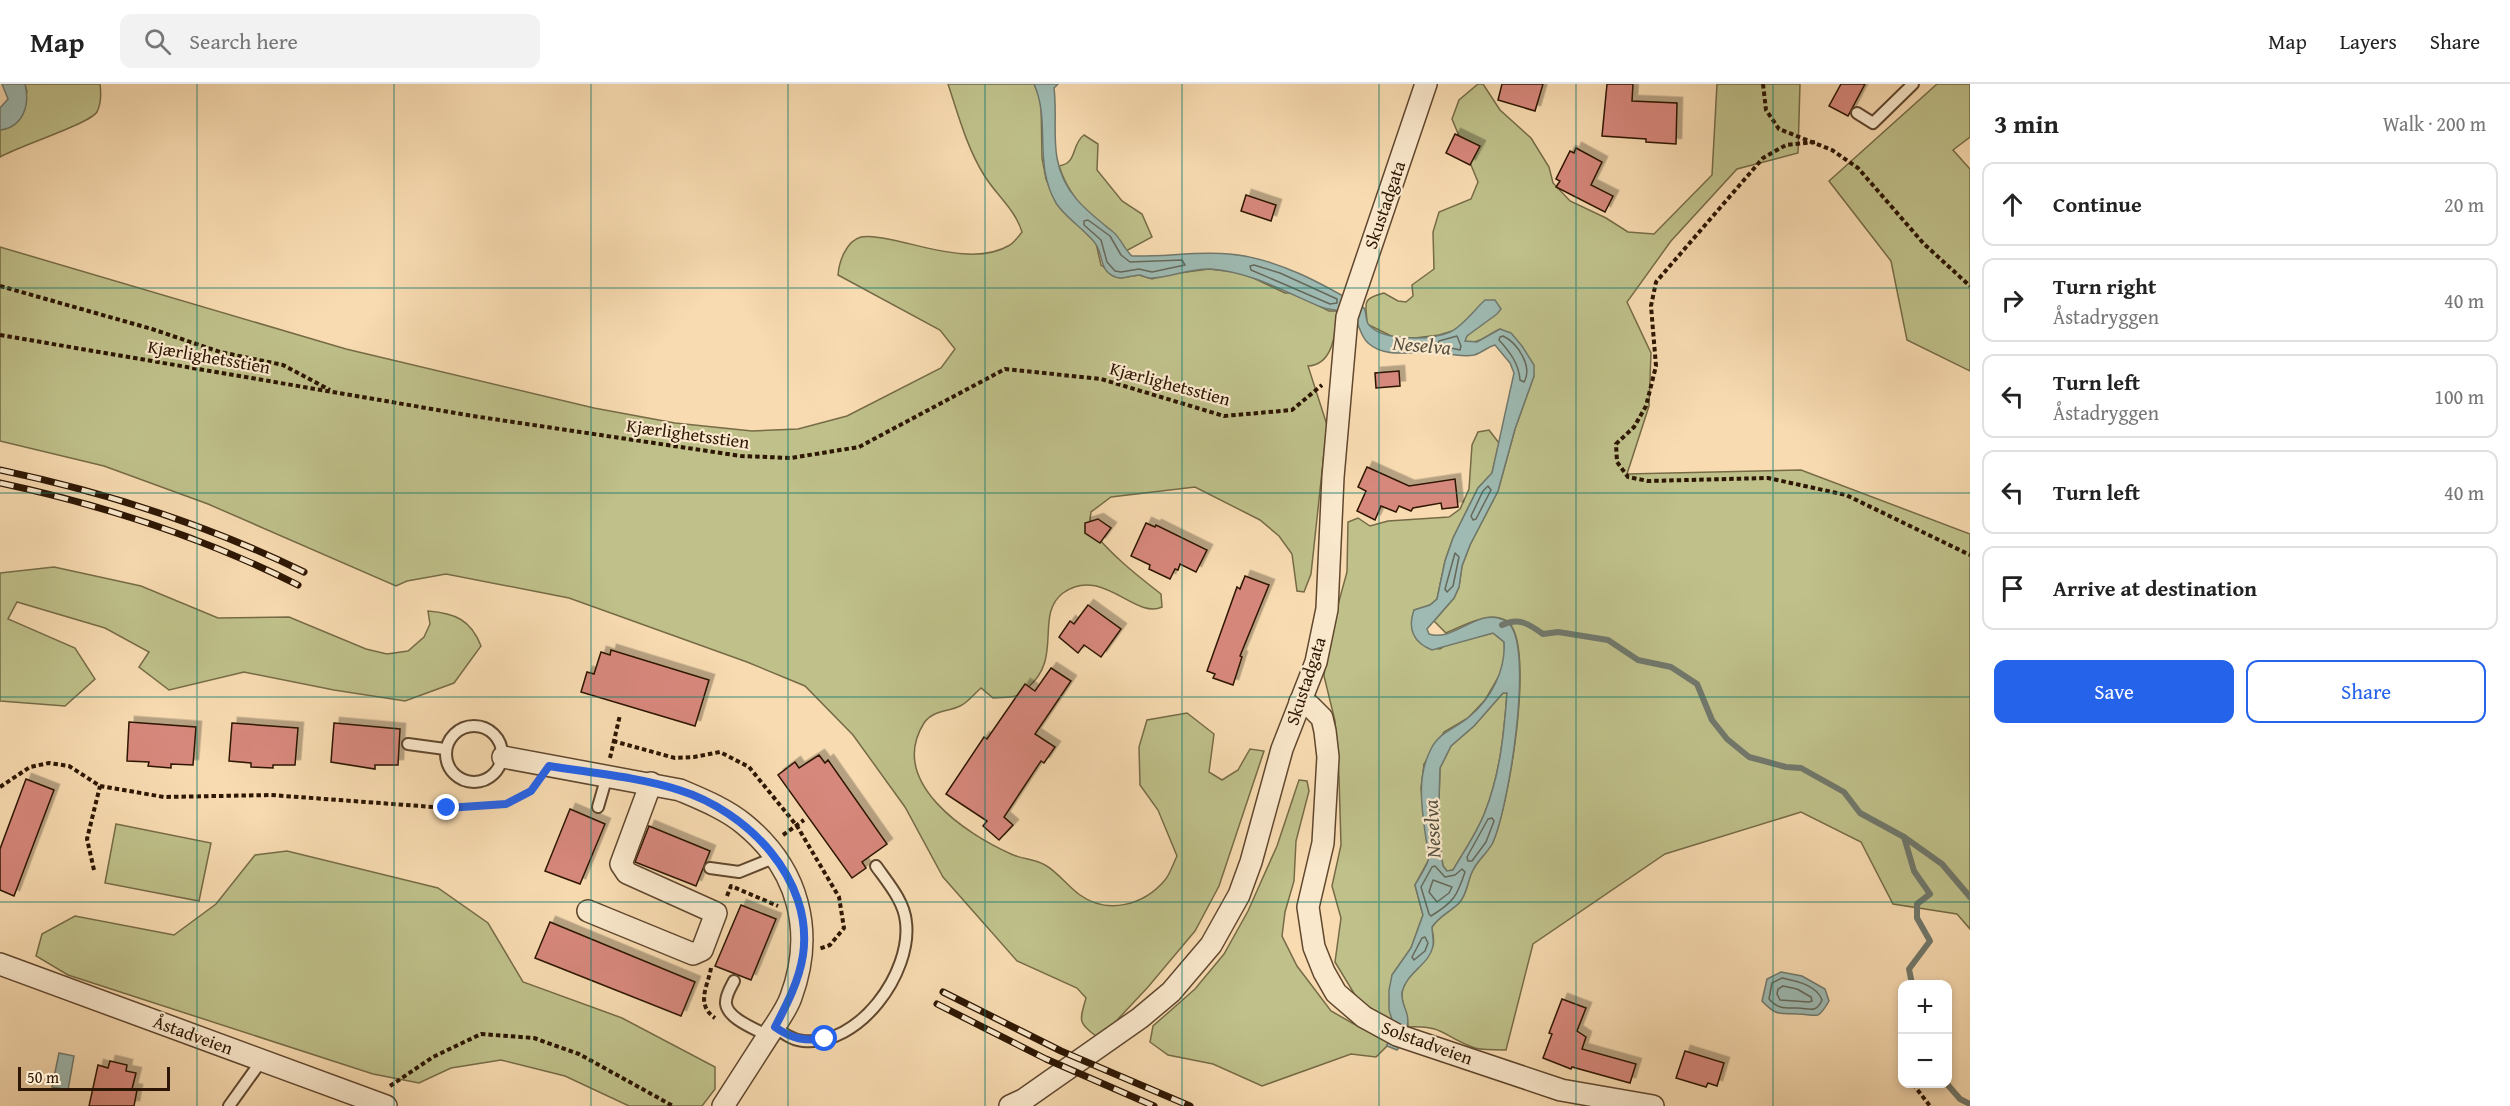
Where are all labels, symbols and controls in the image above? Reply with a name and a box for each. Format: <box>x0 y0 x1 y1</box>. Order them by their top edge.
search box <box>120 14 540 68</box>
text: Map <box>30 21 84 62</box>
icon: search <box>141 25 174 58</box>
text: Search here <box>189 25 298 57</box>
text: Map <box>2268 26 2307 57</box>
text: Layers <box>2340 26 2397 57</box>
text: Share <box>2430 26 2480 57</box>
text: 3 min <box>1994 104 2059 143</box>
text: Walk · 200 m <box>2383 109 2486 138</box>
street label: Skustadgata <box>1357 157 1412 253</box>
icon: ahead <box>1996 188 2029 221</box>
text: Continue <box>2053 188 2142 220</box>
text: 20 m <box>2444 190 2484 219</box>
text: Turn right <box>2053 270 2156 302</box>
icon: right <box>1996 284 2029 317</box>
text: 40 m <box>2444 286 2484 315</box>
text: Åstadryggen <box>2053 302 2159 331</box>
water label: Neselva <box>1391 327 1453 362</box>
street label: Kjærlighetsstien <box>146 332 272 381</box>
street label: Kjærlighetsstien <box>1107 354 1233 413</box>
text: Turn left <box>2053 366 2140 398</box>
icon: left <box>1996 380 2029 413</box>
text: 100 m <box>2434 382 2484 411</box>
text: Åstadryggen <box>2053 398 2159 427</box>
street label: Kjærlighetsstien <box>625 412 751 455</box>
icon: left <box>1996 476 2029 509</box>
text: Turn left <box>2053 476 2140 508</box>
text: 40 m <box>2444 478 2484 507</box>
icon: arrive <box>1996 572 2029 605</box>
text: Arrive at destination <box>2053 572 2257 604</box>
street label: Skustadgata <box>1279 633 1333 729</box>
button: Save <box>1994 660 2234 723</box>
button: Share <box>2246 660 2486 723</box>
route end <box>433 794 459 820</box>
water label: Neselva <box>1415 798 1448 860</box>
map controls <box>1898 980 1952 1088</box>
button: + <box>1898 980 1952 1034</box>
street label: Åstadveien <box>149 1008 237 1061</box>
street label: Solstadveien <box>1378 1014 1477 1072</box>
route start <box>811 1025 837 1051</box>
button: − <box>1898 1034 1952 1088</box>
scale bar <box>18 1064 170 1092</box>
text: 50 m <box>27 1065 59 1089</box>

